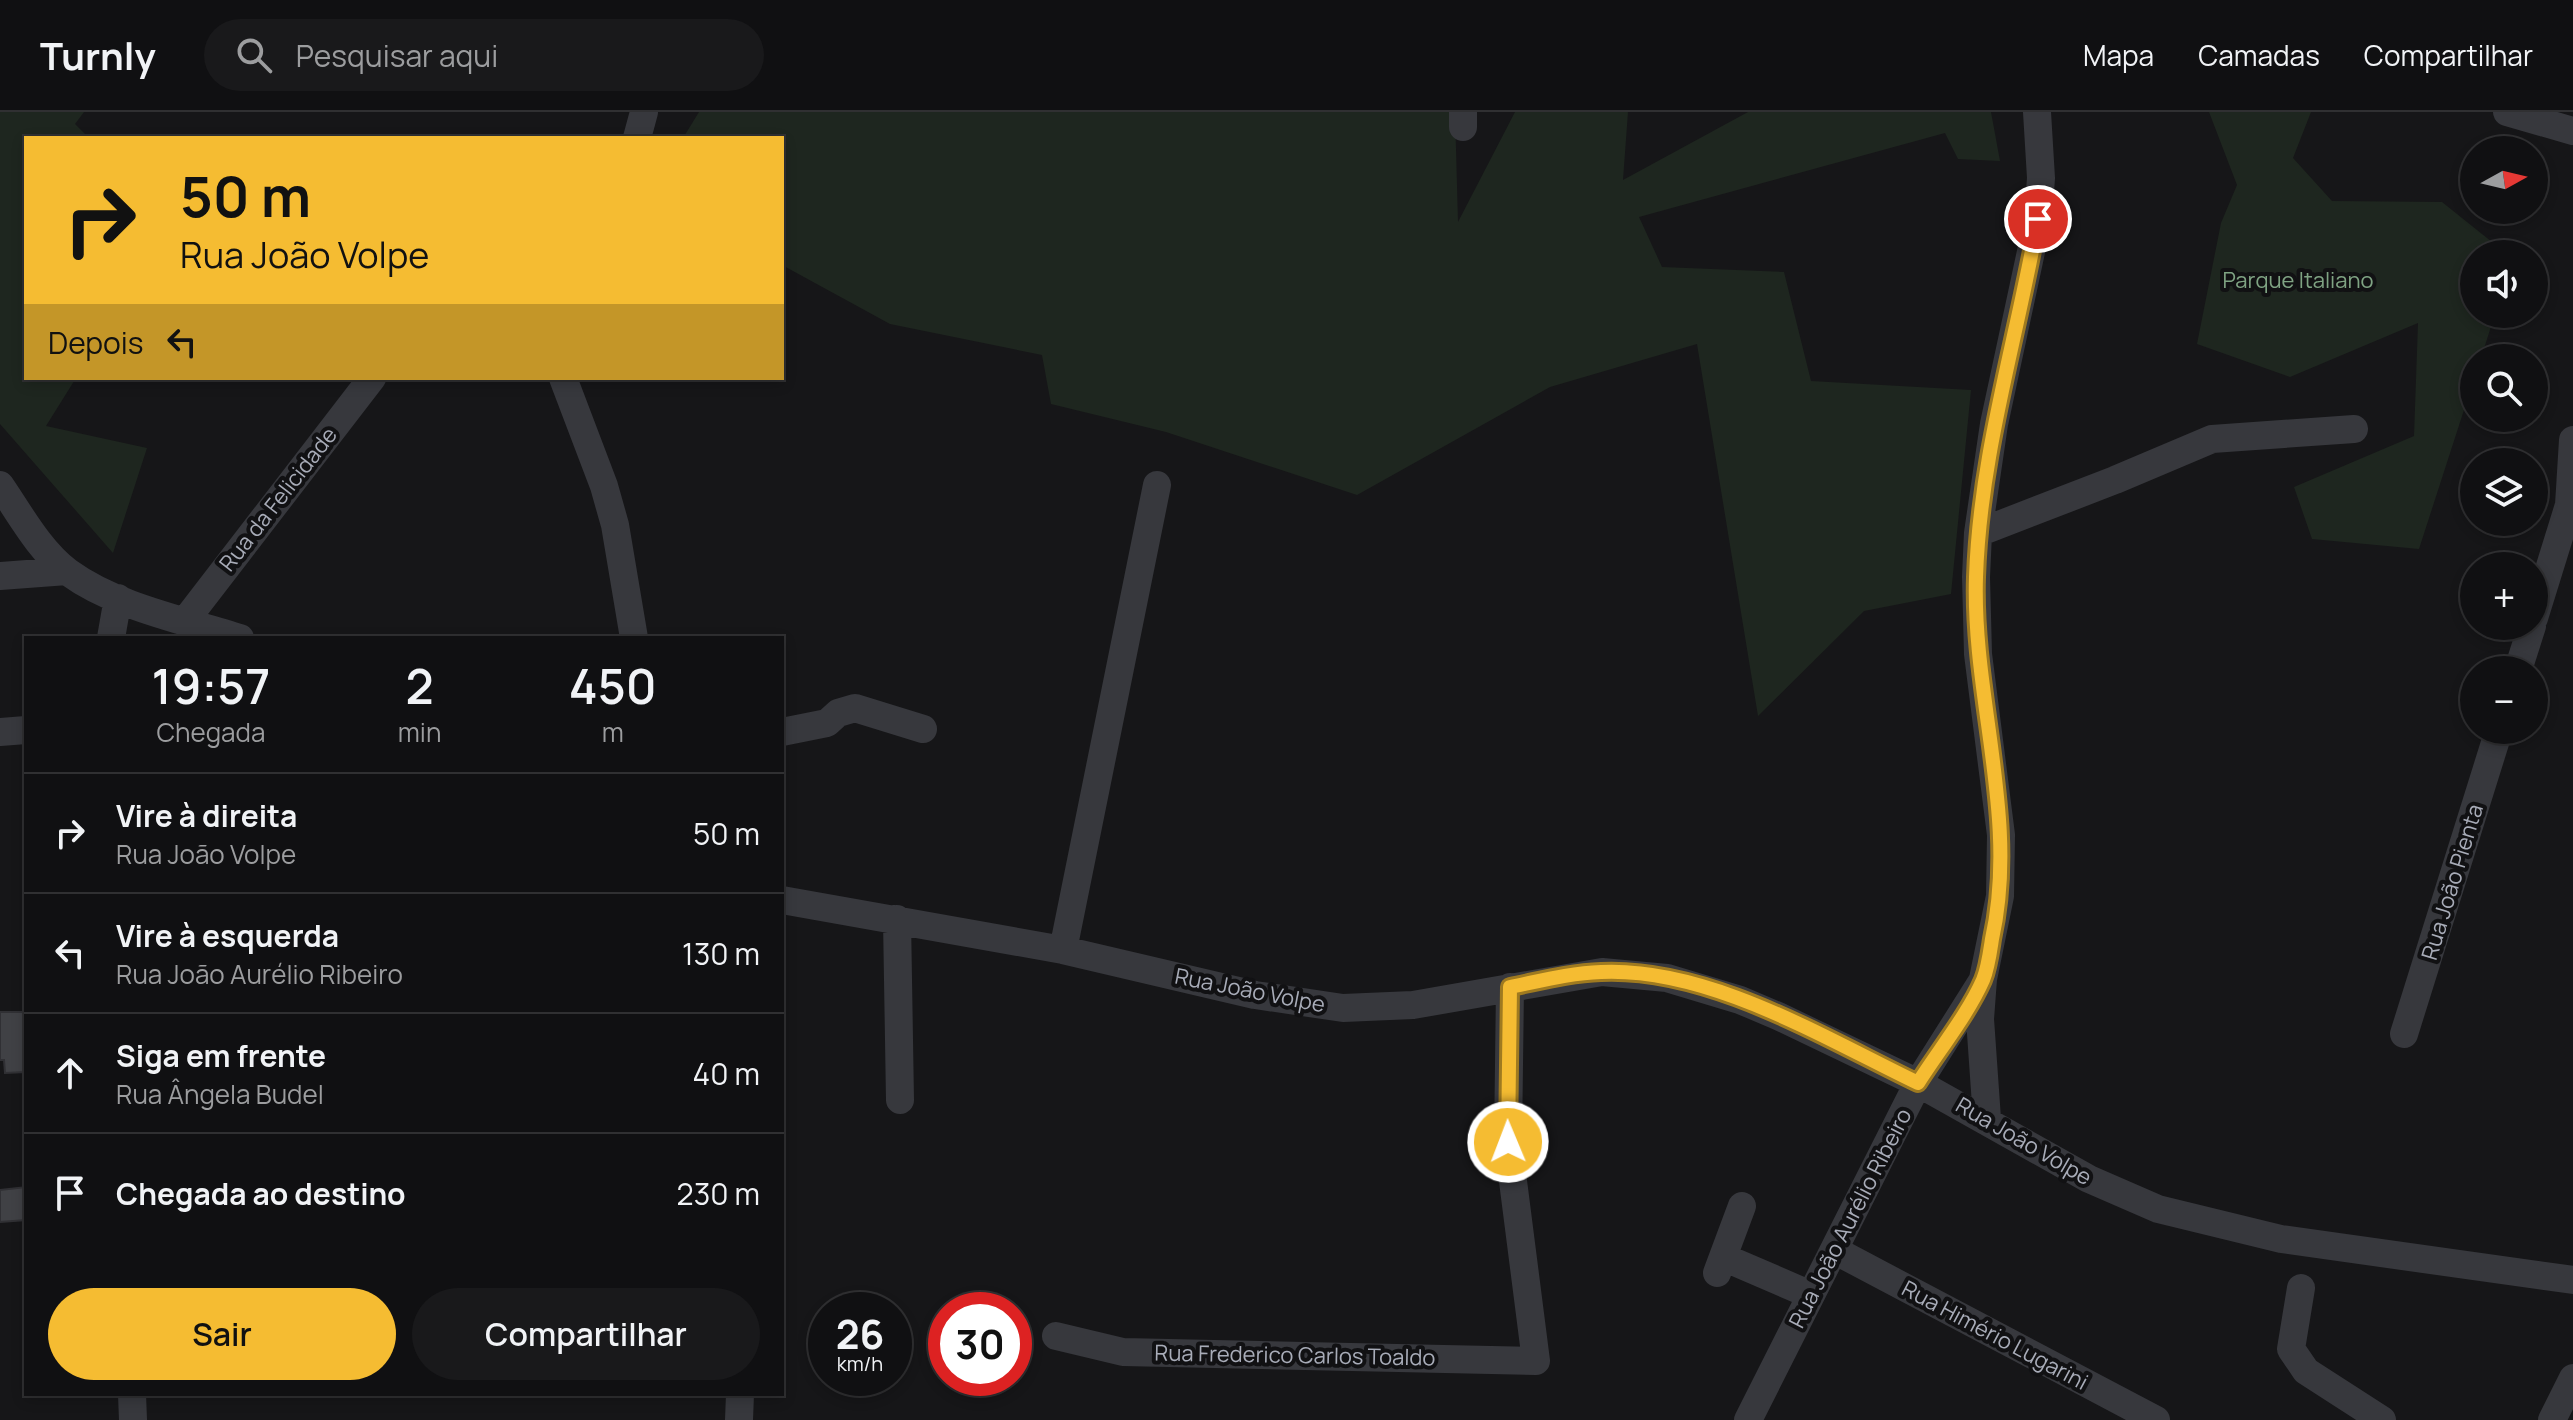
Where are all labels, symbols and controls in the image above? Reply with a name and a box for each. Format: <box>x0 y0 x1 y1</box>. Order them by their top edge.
search box <box>204 19 764 91</box>
text: Turnly <box>40 29 156 81</box>
icon: search <box>232 33 276 77</box>
text: Pesquisar aqui <box>296 35 498 76</box>
text: Mapa <box>2083 36 2154 74</box>
text: Camadas <box>2198 36 2320 74</box>
text: Compartilhar <box>2364 36 2533 74</box>
north arrow <box>2460 136 2548 224</box>
map controls <box>2460 136 2548 744</box>
text: 50 m <box>180 157 311 234</box>
icon: right <box>48 168 152 272</box>
pin <box>2004 185 2072 253</box>
icon: arrive <box>2016 197 2060 241</box>
text: Rua João Volpe <box>180 230 429 279</box>
button: sound <box>2460 240 2548 328</box>
park label: Parque Italiano <box>2223 265 2373 295</box>
icon: left <box>160 320 204 364</box>
text: Depois <box>48 322 144 363</box>
button: search <box>2460 344 2548 432</box>
street label: Rua da Felicidade <box>212 421 344 577</box>
button: layers <box>2460 448 2548 536</box>
button: + <box>2460 552 2548 640</box>
text: 19:57 <box>151 653 270 718</box>
text: 2 <box>405 653 434 718</box>
text: 450 <box>569 653 657 718</box>
button: − <box>2460 656 2548 744</box>
text: Chegada <box>156 714 265 750</box>
text: min <box>398 714 441 750</box>
text: m <box>602 714 624 750</box>
text: Vire à direita <box>116 795 297 836</box>
street label: Rua João Pienta <box>2414 800 2490 964</box>
icon: right <box>48 811 92 855</box>
text: 50 m <box>693 813 760 854</box>
text: Rua João Volpe <box>116 836 296 872</box>
text: Vire à esquerda <box>116 915 339 956</box>
icon: left <box>48 931 92 975</box>
text: 130 m <box>682 933 760 974</box>
text: Rua João Aurélio Ribeiro <box>116 956 403 992</box>
street label: Rua João Volpe <box>1172 961 1328 1019</box>
text: Siga em frente <box>116 1035 326 1076</box>
icon: ahead <box>48 1051 92 1095</box>
text: 40 m <box>693 1053 760 1094</box>
text: Rua Ângela Budel <box>116 1076 324 1112</box>
street label: Rua João Volpe <box>1951 1090 2098 1192</box>
position arrow <box>1466 1100 1550 1184</box>
street label: Rua João Aurélio Ribeiro <box>1782 1103 1918 1333</box>
icon: arrive <box>48 1171 92 1215</box>
text: Chegada ao destino <box>116 1173 406 1214</box>
text: 230 m <box>677 1173 760 1214</box>
street label: Rua Himério Lugarini <box>1897 1273 2093 1397</box>
button: Sair <box>48 1288 396 1380</box>
button: Compartilhar <box>412 1288 760 1380</box>
speed limit sign: 30 <box>928 1292 1032 1396</box>
text: 26 <box>836 1306 884 1361</box>
street label: Rua Frederico Carlos Toaldo <box>1154 1338 1436 1372</box>
text: km/h <box>837 1350 883 1377</box>

